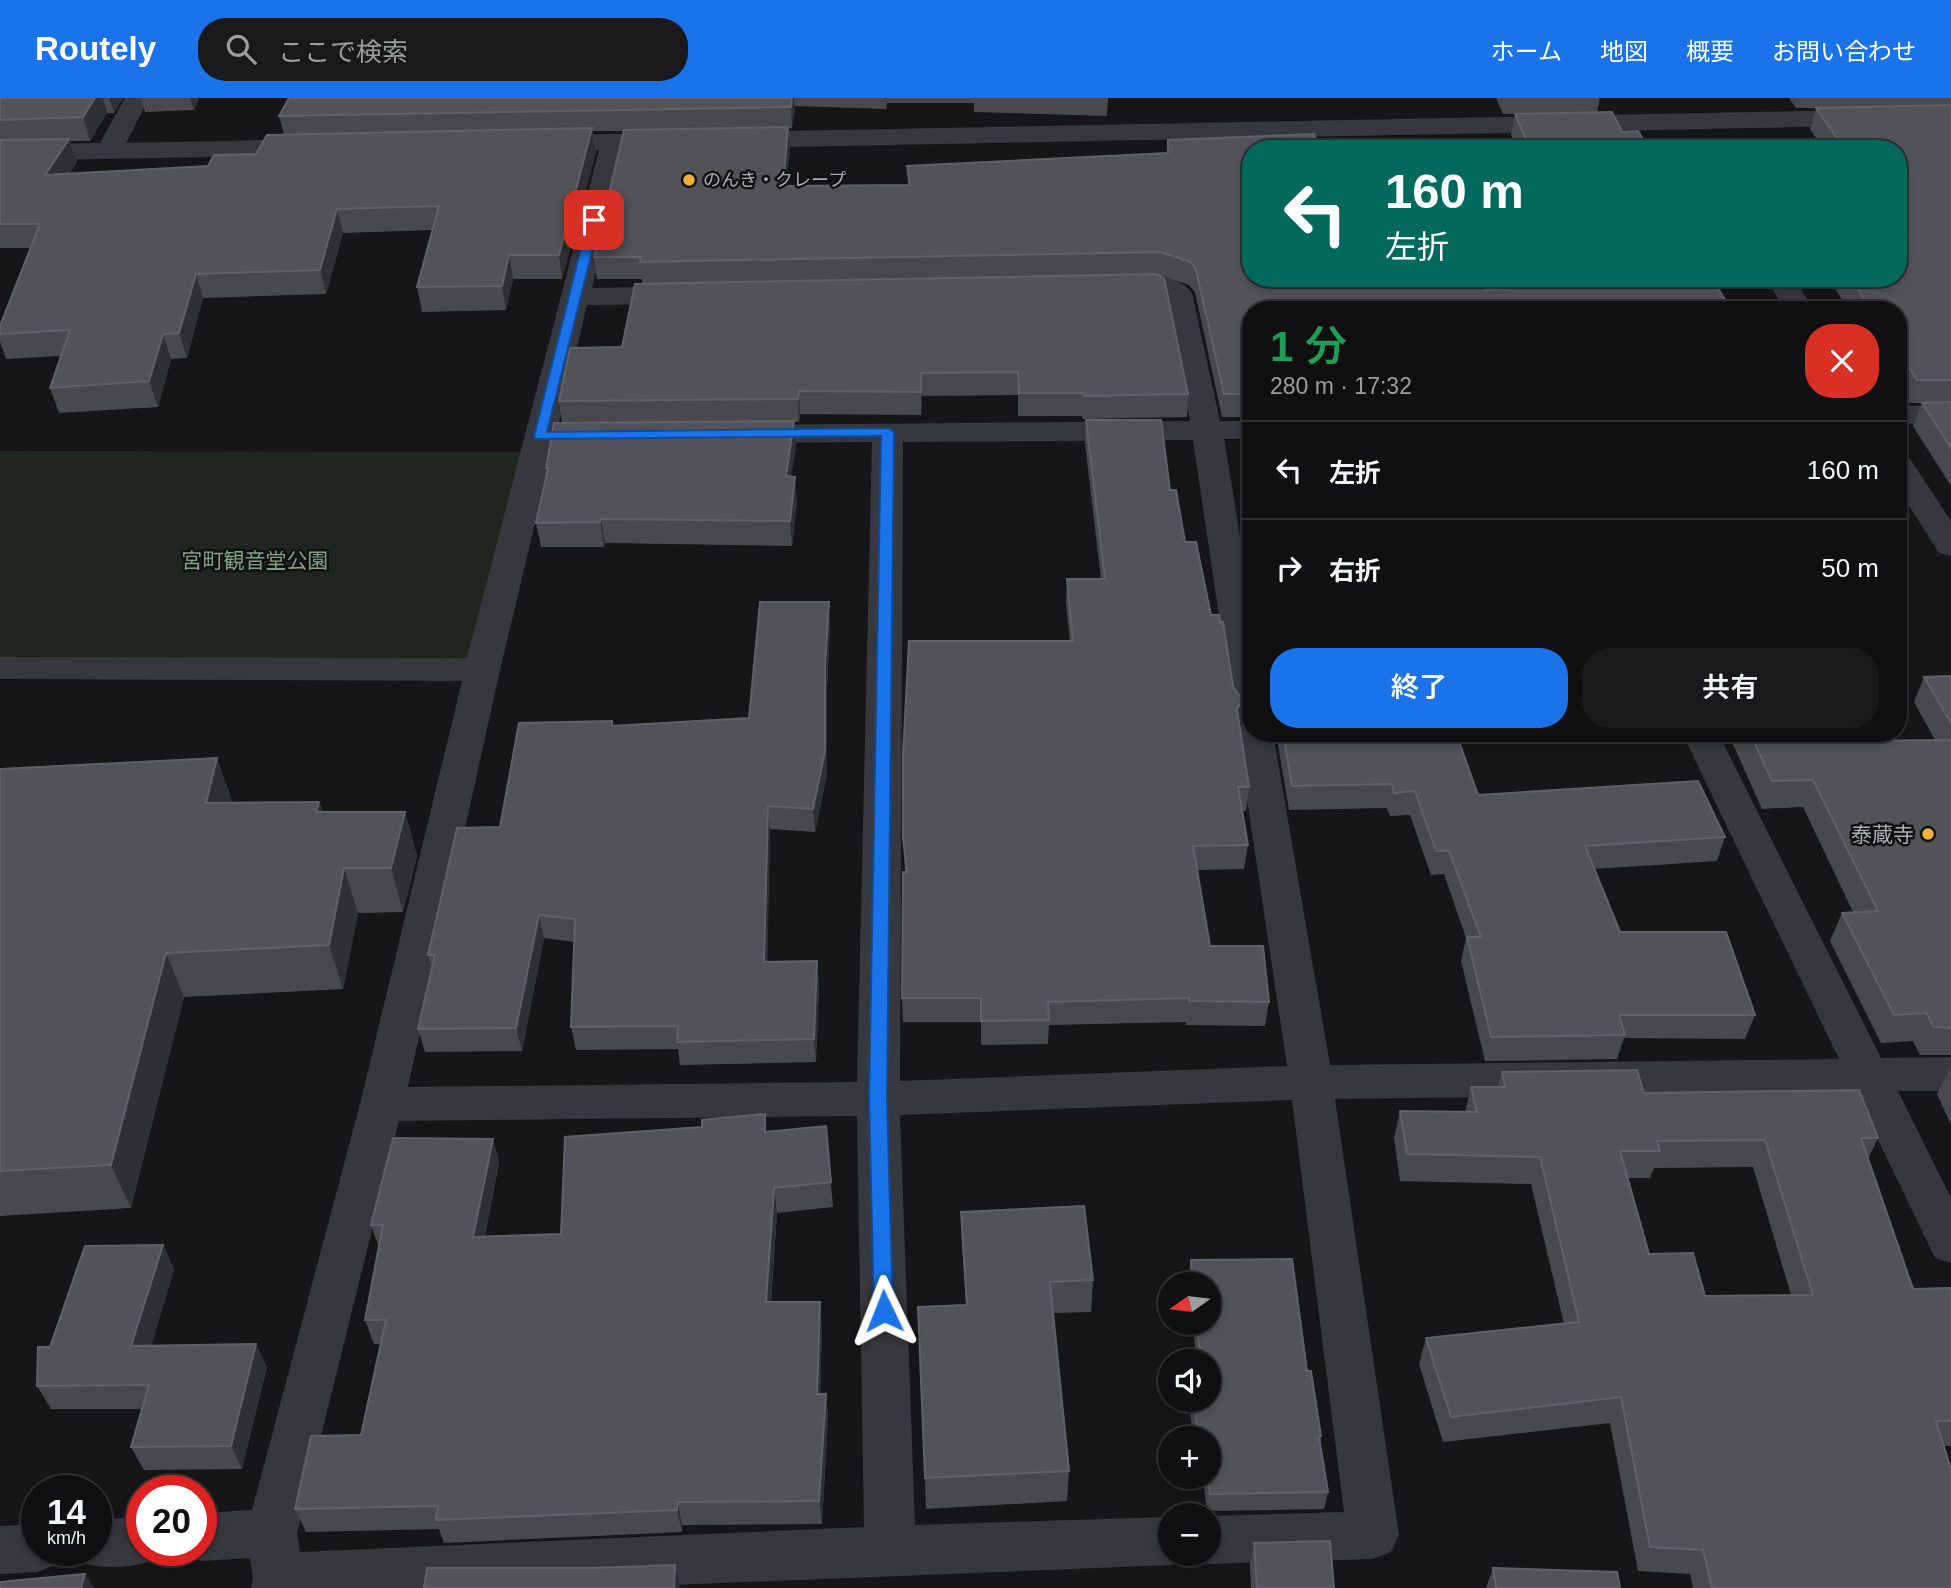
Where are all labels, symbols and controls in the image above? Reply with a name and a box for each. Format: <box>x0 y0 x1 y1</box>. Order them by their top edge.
search box <box>198 18 688 81</box>
text: Routely <box>35 30 156 67</box>
icon: search <box>222 30 260 68</box>
text: ここで検索 <box>278 37 408 67</box>
text: ホーム <box>1491 38 1562 65</box>
text: 地図 <box>1600 38 1648 65</box>
text: 概要 <box>1686 38 1734 65</box>
text: お問い合わせ <box>1772 38 1916 65</box>
text: 160 m <box>1385 164 1524 218</box>
icon: left <box>1270 168 1361 259</box>
place label: のんき・クレープ <box>703 170 846 190</box>
marker: のんき・クレープ <box>681 172 697 188</box>
pin <box>564 190 624 250</box>
icon: arrive <box>575 201 613 239</box>
text: 左折 <box>1385 229 1449 265</box>
text: 1 分 <box>1270 323 1347 370</box>
button: close <box>1805 324 1879 398</box>
text: 280 m · 17:32 <box>1270 373 1412 399</box>
icon: left <box>1270 451 1308 489</box>
text: 160 m <box>1807 455 1879 485</box>
text: 左折 <box>1329 458 1381 488</box>
park label: 宮町観音堂公園 <box>182 549 329 572</box>
icon: right <box>1270 549 1308 587</box>
text: 50 m <box>1821 553 1879 583</box>
text: 右折 <box>1329 556 1381 586</box>
button: 終了 <box>1270 648 1568 728</box>
button: 共有 <box>1582 648 1879 728</box>
place label: 泰蔵寺 <box>1851 823 1914 846</box>
marker: 泰蔵寺 <box>1920 826 1936 842</box>
north arrow <box>1158 1272 1222 1335</box>
map controls <box>1158 1272 1221 1566</box>
position arrow <box>847 1274 921 1348</box>
button: sound <box>1158 1349 1221 1412</box>
button: + <box>1158 1426 1221 1489</box>
speed limit sign: 20 <box>126 1475 217 1566</box>
text: 14 <box>47 1492 86 1531</box>
button: − <box>1158 1503 1221 1566</box>
text: km/h <box>47 1528 86 1548</box>

